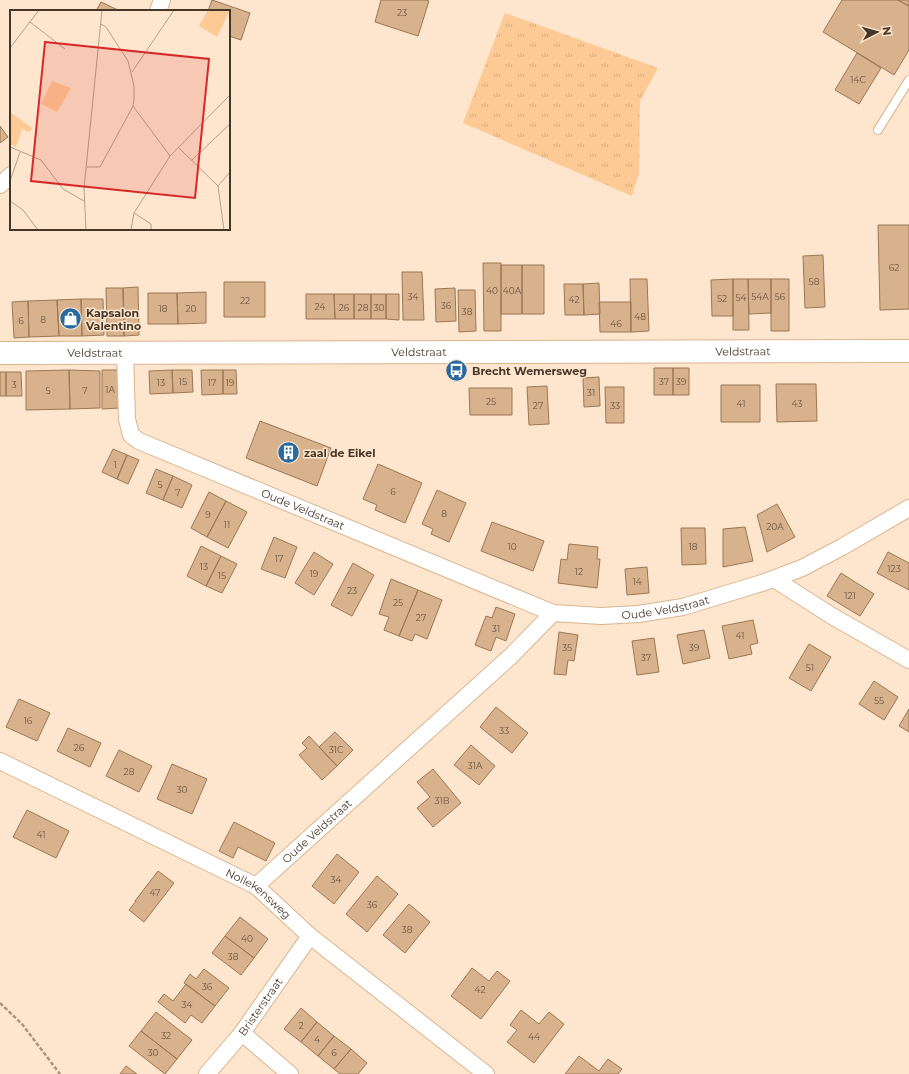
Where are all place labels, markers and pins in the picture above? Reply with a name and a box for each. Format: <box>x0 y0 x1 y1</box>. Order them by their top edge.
shop icon: Kapsalon Valentino <box>58 306 84 332</box>
place label: Kapsalon Valentino <box>85 306 141 333</box>
bus stop icon: Brecht Wemersweg <box>444 358 470 384</box>
place label: Brecht Wemersweg <box>472 364 587 378</box>
building icon: zaal de Eikel <box>276 440 302 466</box>
place label: zaal de Eikel <box>304 446 376 460</box>

